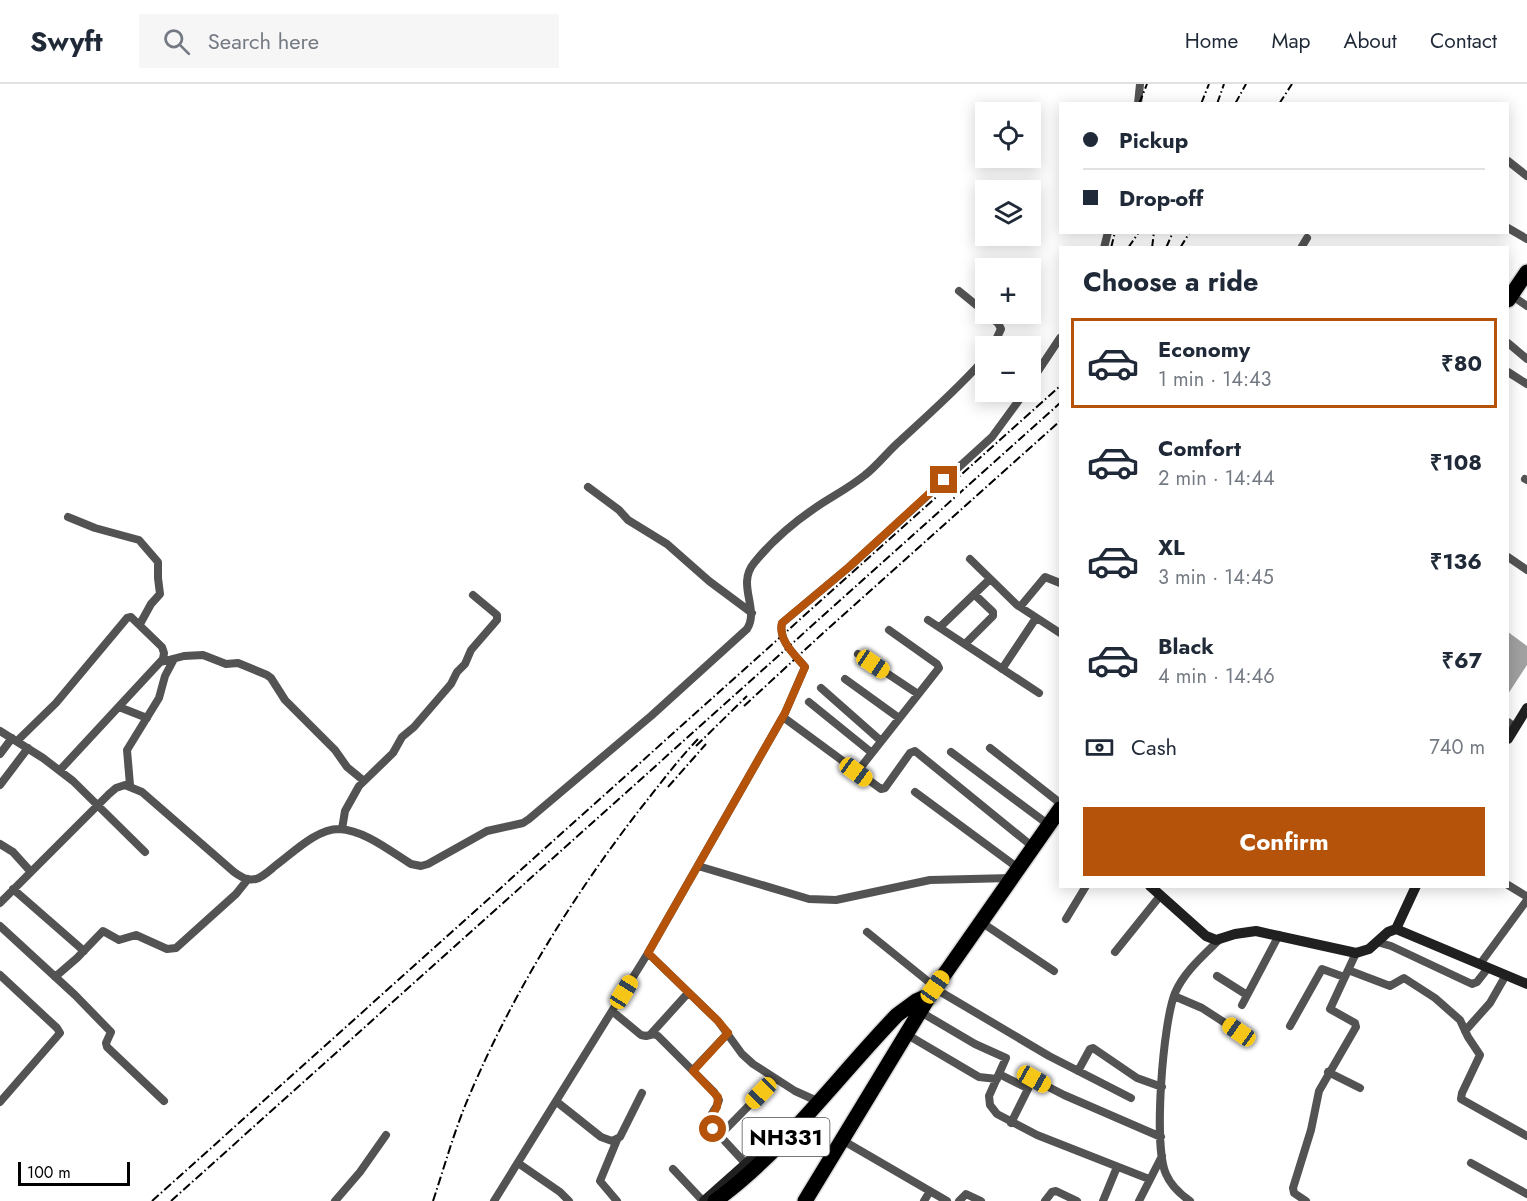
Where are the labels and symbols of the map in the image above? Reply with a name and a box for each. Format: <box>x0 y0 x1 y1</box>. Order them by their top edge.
route end <box>930 466 957 493</box>
car <box>853 646 893 682</box>
car <box>836 754 876 790</box>
car <box>917 967 953 1007</box>
car <box>607 972 641 1012</box>
car <box>1219 1014 1259 1050</box>
car <box>1014 1062 1054 1096</box>
car <box>742 1074 780 1112</box>
route start <box>699 1115 726 1142</box>
road number: NH331 <box>742 1118 830 1156</box>
scale bar <box>18 1159 130 1186</box>

